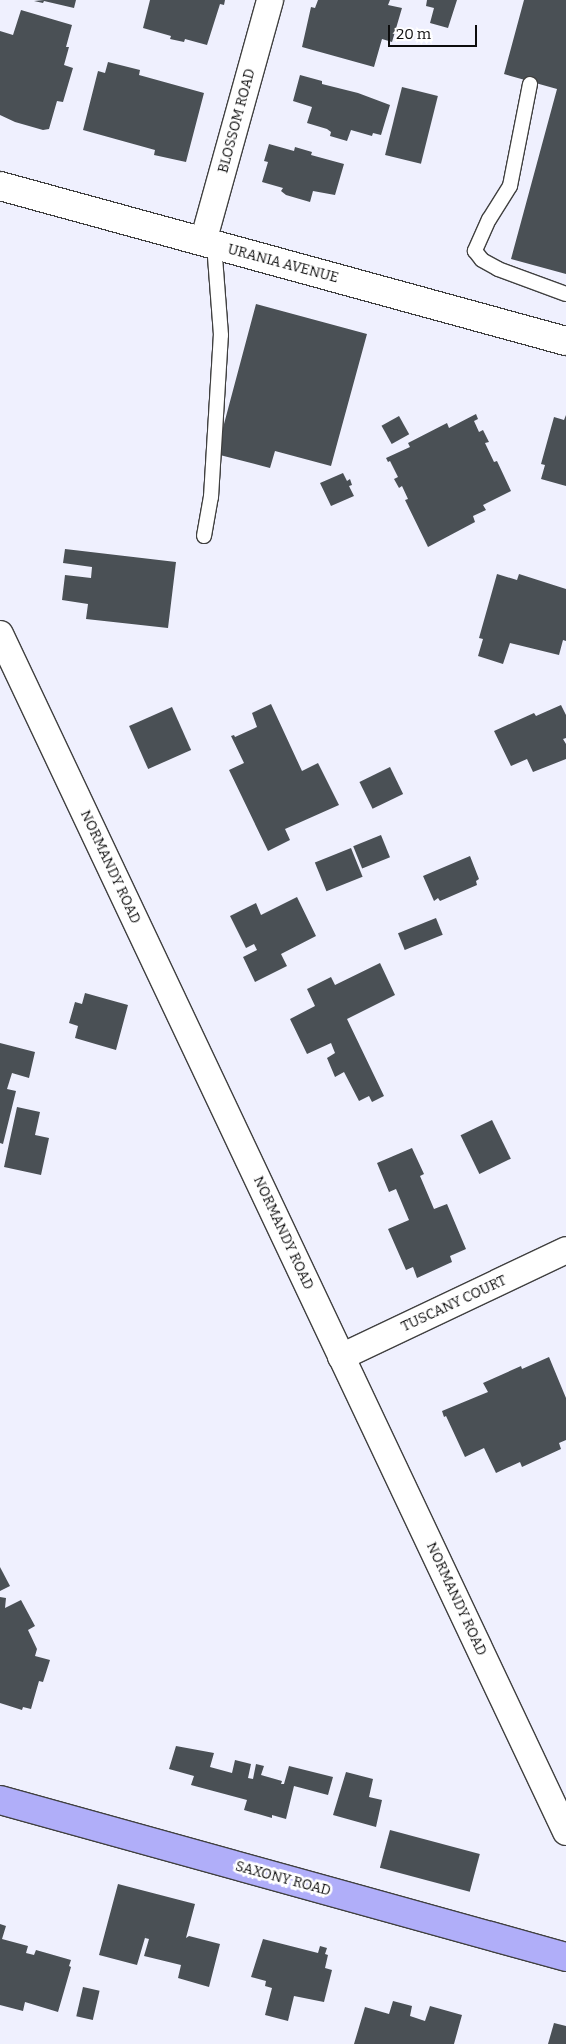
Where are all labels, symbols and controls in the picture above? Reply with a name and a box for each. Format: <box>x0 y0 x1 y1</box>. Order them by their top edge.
scale bar <box>391 15 480 47</box>
text: 20 m <box>396 25 431 43</box>
street label: BLOSSOM ROAD <box>215 67 259 175</box>
street label: URANIA AVENUE <box>226 241 340 287</box>
street label: NORMANDY ROAD <box>76 808 144 926</box>
street label: NORMANDY ROAD <box>249 1174 317 1292</box>
street label: TUSCANY COURT <box>399 1272 509 1336</box>
street label: NORMANDY ROAD <box>422 1540 490 1658</box>
street label: SAXONY ROAD <box>233 1858 333 1900</box>

